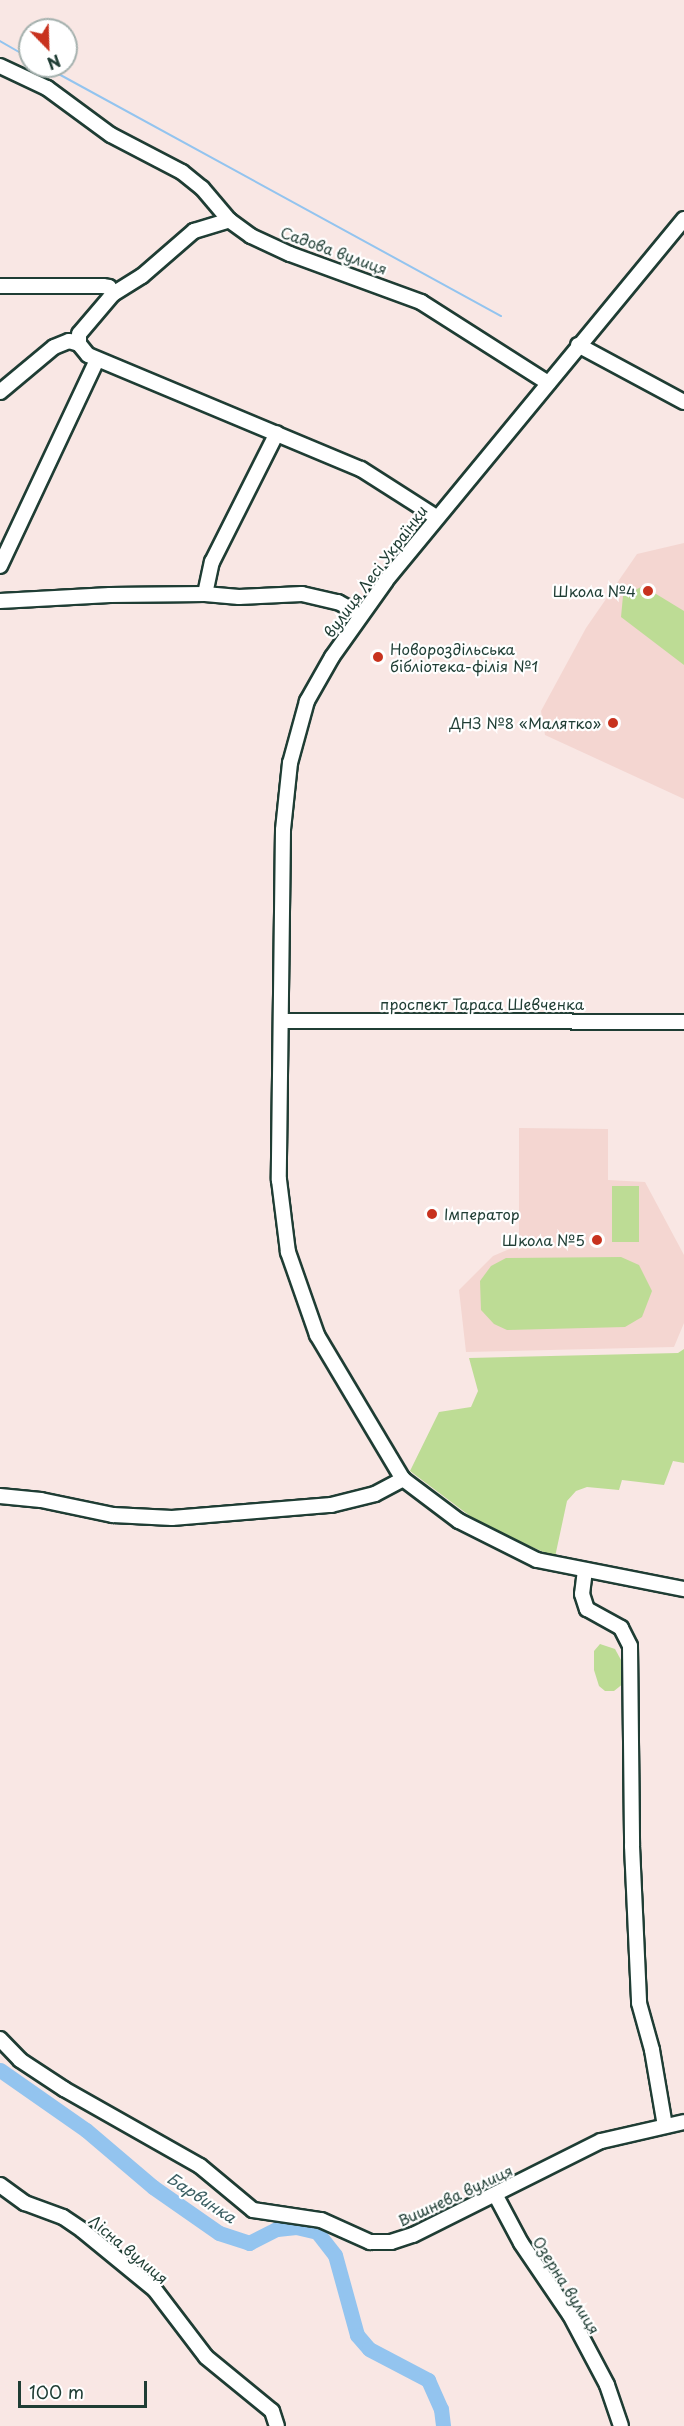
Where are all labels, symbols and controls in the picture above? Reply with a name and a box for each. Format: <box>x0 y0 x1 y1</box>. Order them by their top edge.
north arrow <box>18 18 78 78</box>
text: N <box>44 49 65 76</box>
street label: Садова вулиця <box>278 222 390 278</box>
street label: вулиця Лесі Українки <box>319 501 431 641</box>
place label: Школа №4 <box>552 582 636 600</box>
marker: Школа №4 <box>641 584 655 598</box>
place label: Новороздільська бібліотека-філія №1 <box>390 639 538 674</box>
marker: Новороздільська бібліотека-філія №1 <box>371 650 385 664</box>
place label: ДНЗ №8 «Малятко» <box>449 714 601 732</box>
marker: ДНЗ №8 «Малятко» <box>606 716 620 730</box>
street label: проспект Тараса Шевченка <box>378 995 586 1013</box>
place label: Імператор <box>444 1205 520 1223</box>
marker: Імператор <box>425 1207 439 1221</box>
place label: Школа №5 <box>502 1231 585 1249</box>
marker: Школа №5 <box>590 1233 604 1247</box>
street label: Вишнева вулиця <box>394 2160 516 2230</box>
water label: Барвинка <box>164 2168 240 2226</box>
street label: Лісна вулиця <box>85 2210 173 2288</box>
street label: Озерна вулиця <box>530 2233 604 2337</box>
scale bar <box>21 2369 150 2407</box>
text: 100 m <box>29 2378 84 2405</box>

